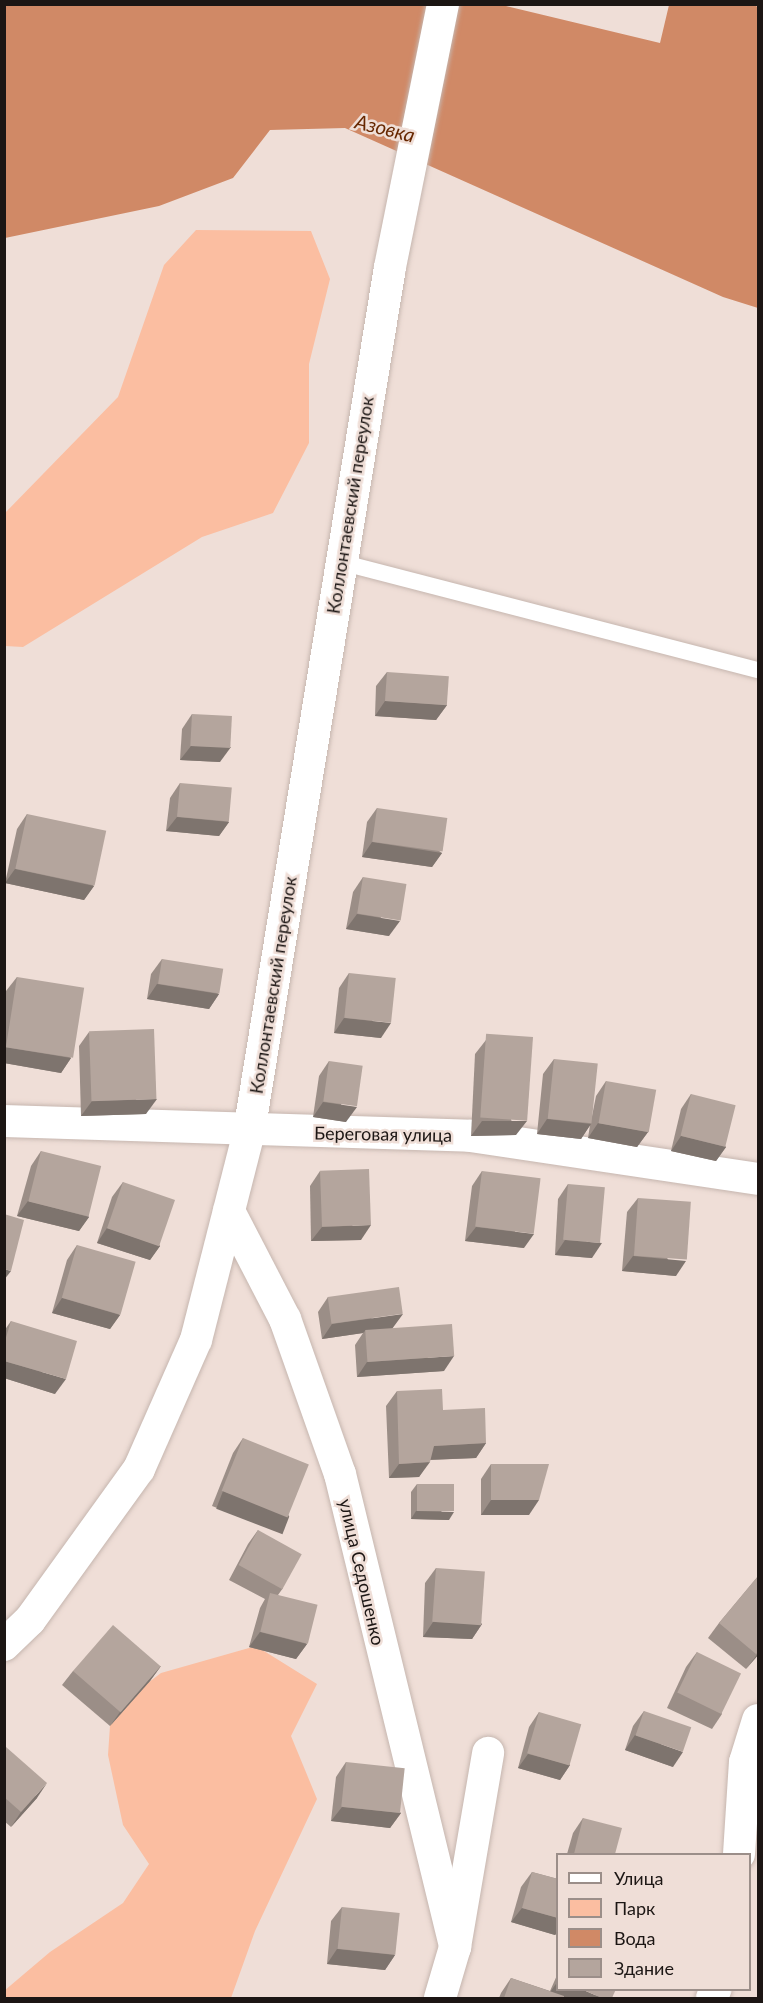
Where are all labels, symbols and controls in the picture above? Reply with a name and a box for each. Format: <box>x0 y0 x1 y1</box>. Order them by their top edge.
water label: Азовка <box>353 109 417 147</box>
street label: Коллонтаевский переулок <box>322 395 378 615</box>
street label: Коллонтаевский переулок <box>245 875 301 1095</box>
street label: Береговая улица <box>314 1122 452 1146</box>
street label: улица Седошенко <box>335 1497 389 1647</box>
legend <box>556 1853 751 1991</box>
text: Улица <box>614 1867 664 1889</box>
text: Парк <box>614 1897 655 1919</box>
text: Вода <box>614 1927 655 1949</box>
text: Здание <box>614 1957 674 1979</box>

